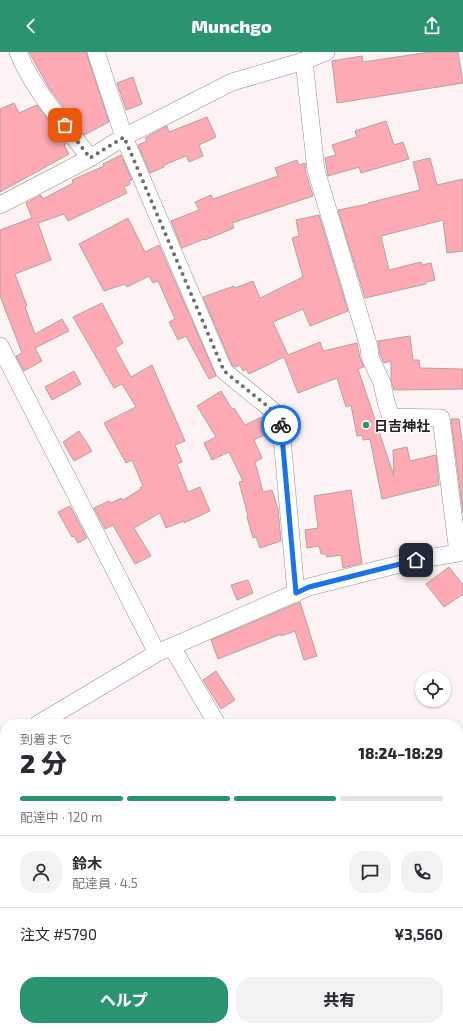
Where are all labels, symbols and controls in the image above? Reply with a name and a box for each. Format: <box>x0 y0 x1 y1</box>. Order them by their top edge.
icon: back <box>20 15 42 37</box>
text: Munchgo <box>191 15 272 37</box>
icon: share <box>421 15 443 37</box>
pin <box>48 108 82 142</box>
icon: bag <box>54 114 76 136</box>
courier <box>261 405 301 445</box>
icon: bike <box>270 414 292 436</box>
place label: 日吉神社 <box>374 417 430 434</box>
marker: 日吉神社 <box>361 420 371 430</box>
pin <box>399 543 433 577</box>
icon: home <box>405 549 427 571</box>
map controls <box>415 671 451 707</box>
button: locate <box>415 671 451 707</box>
text: 到着まで <box>20 731 72 747</box>
text: 18:24–18:29 <box>358 744 443 762</box>
text: 2 分 <box>20 747 67 778</box>
text: 配達中 · 120 m <box>20 809 102 825</box>
button: person <box>20 851 62 893</box>
button: chat <box>349 851 391 893</box>
button: phone <box>401 851 443 893</box>
text: 鈴木 <box>72 854 102 872</box>
text: 配達員 · 4.5 <box>72 875 138 891</box>
text: 注文 #5790 <box>20 925 97 943</box>
text: ¥3,560 <box>394 925 443 943</box>
button: ヘルプ <box>20 977 228 1023</box>
button: 共有 <box>236 977 443 1023</box>

